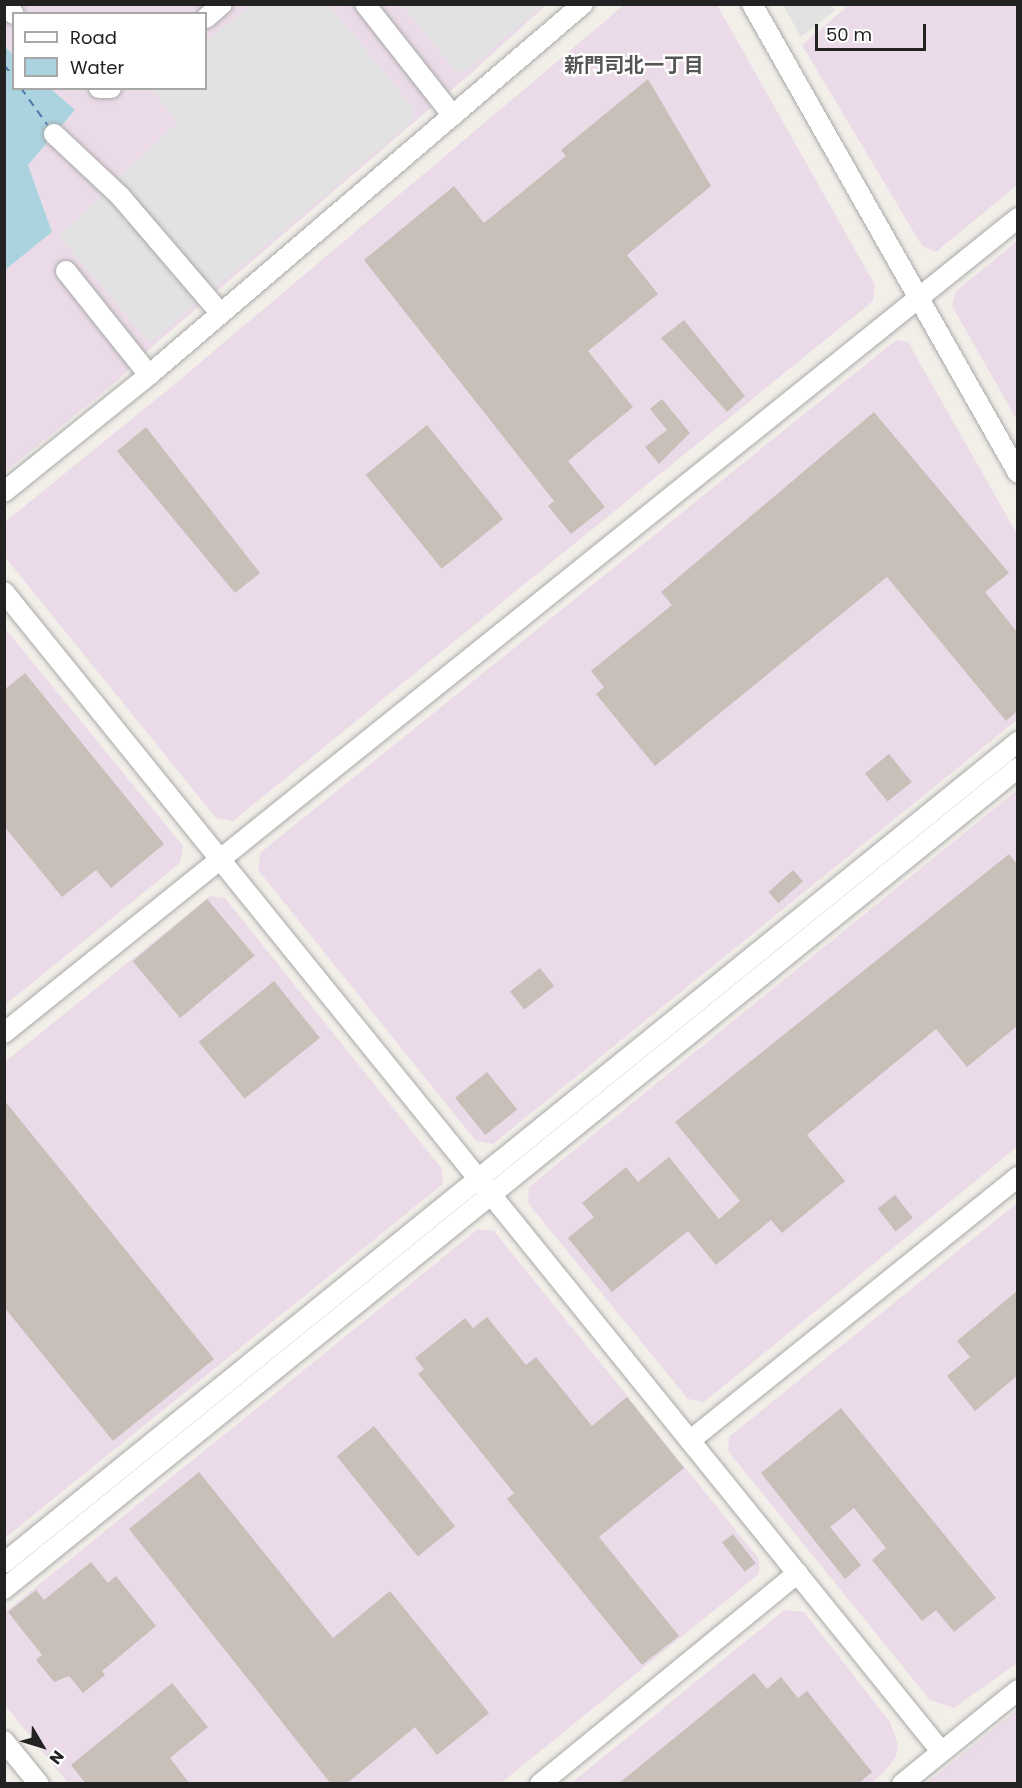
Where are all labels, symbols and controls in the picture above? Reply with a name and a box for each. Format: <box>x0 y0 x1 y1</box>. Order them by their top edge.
legend <box>12 12 207 90</box>
scale bar <box>818 12 929 50</box>
text: 50 m <box>826 22 872 47</box>
text: Road <box>70 25 117 50</box>
district label: 新門司北一丁目 <box>564 53 704 77</box>
text: Water <box>70 55 124 80</box>
north arrow <box>12 1716 72 1776</box>
text: N <box>44 1746 69 1769</box>

